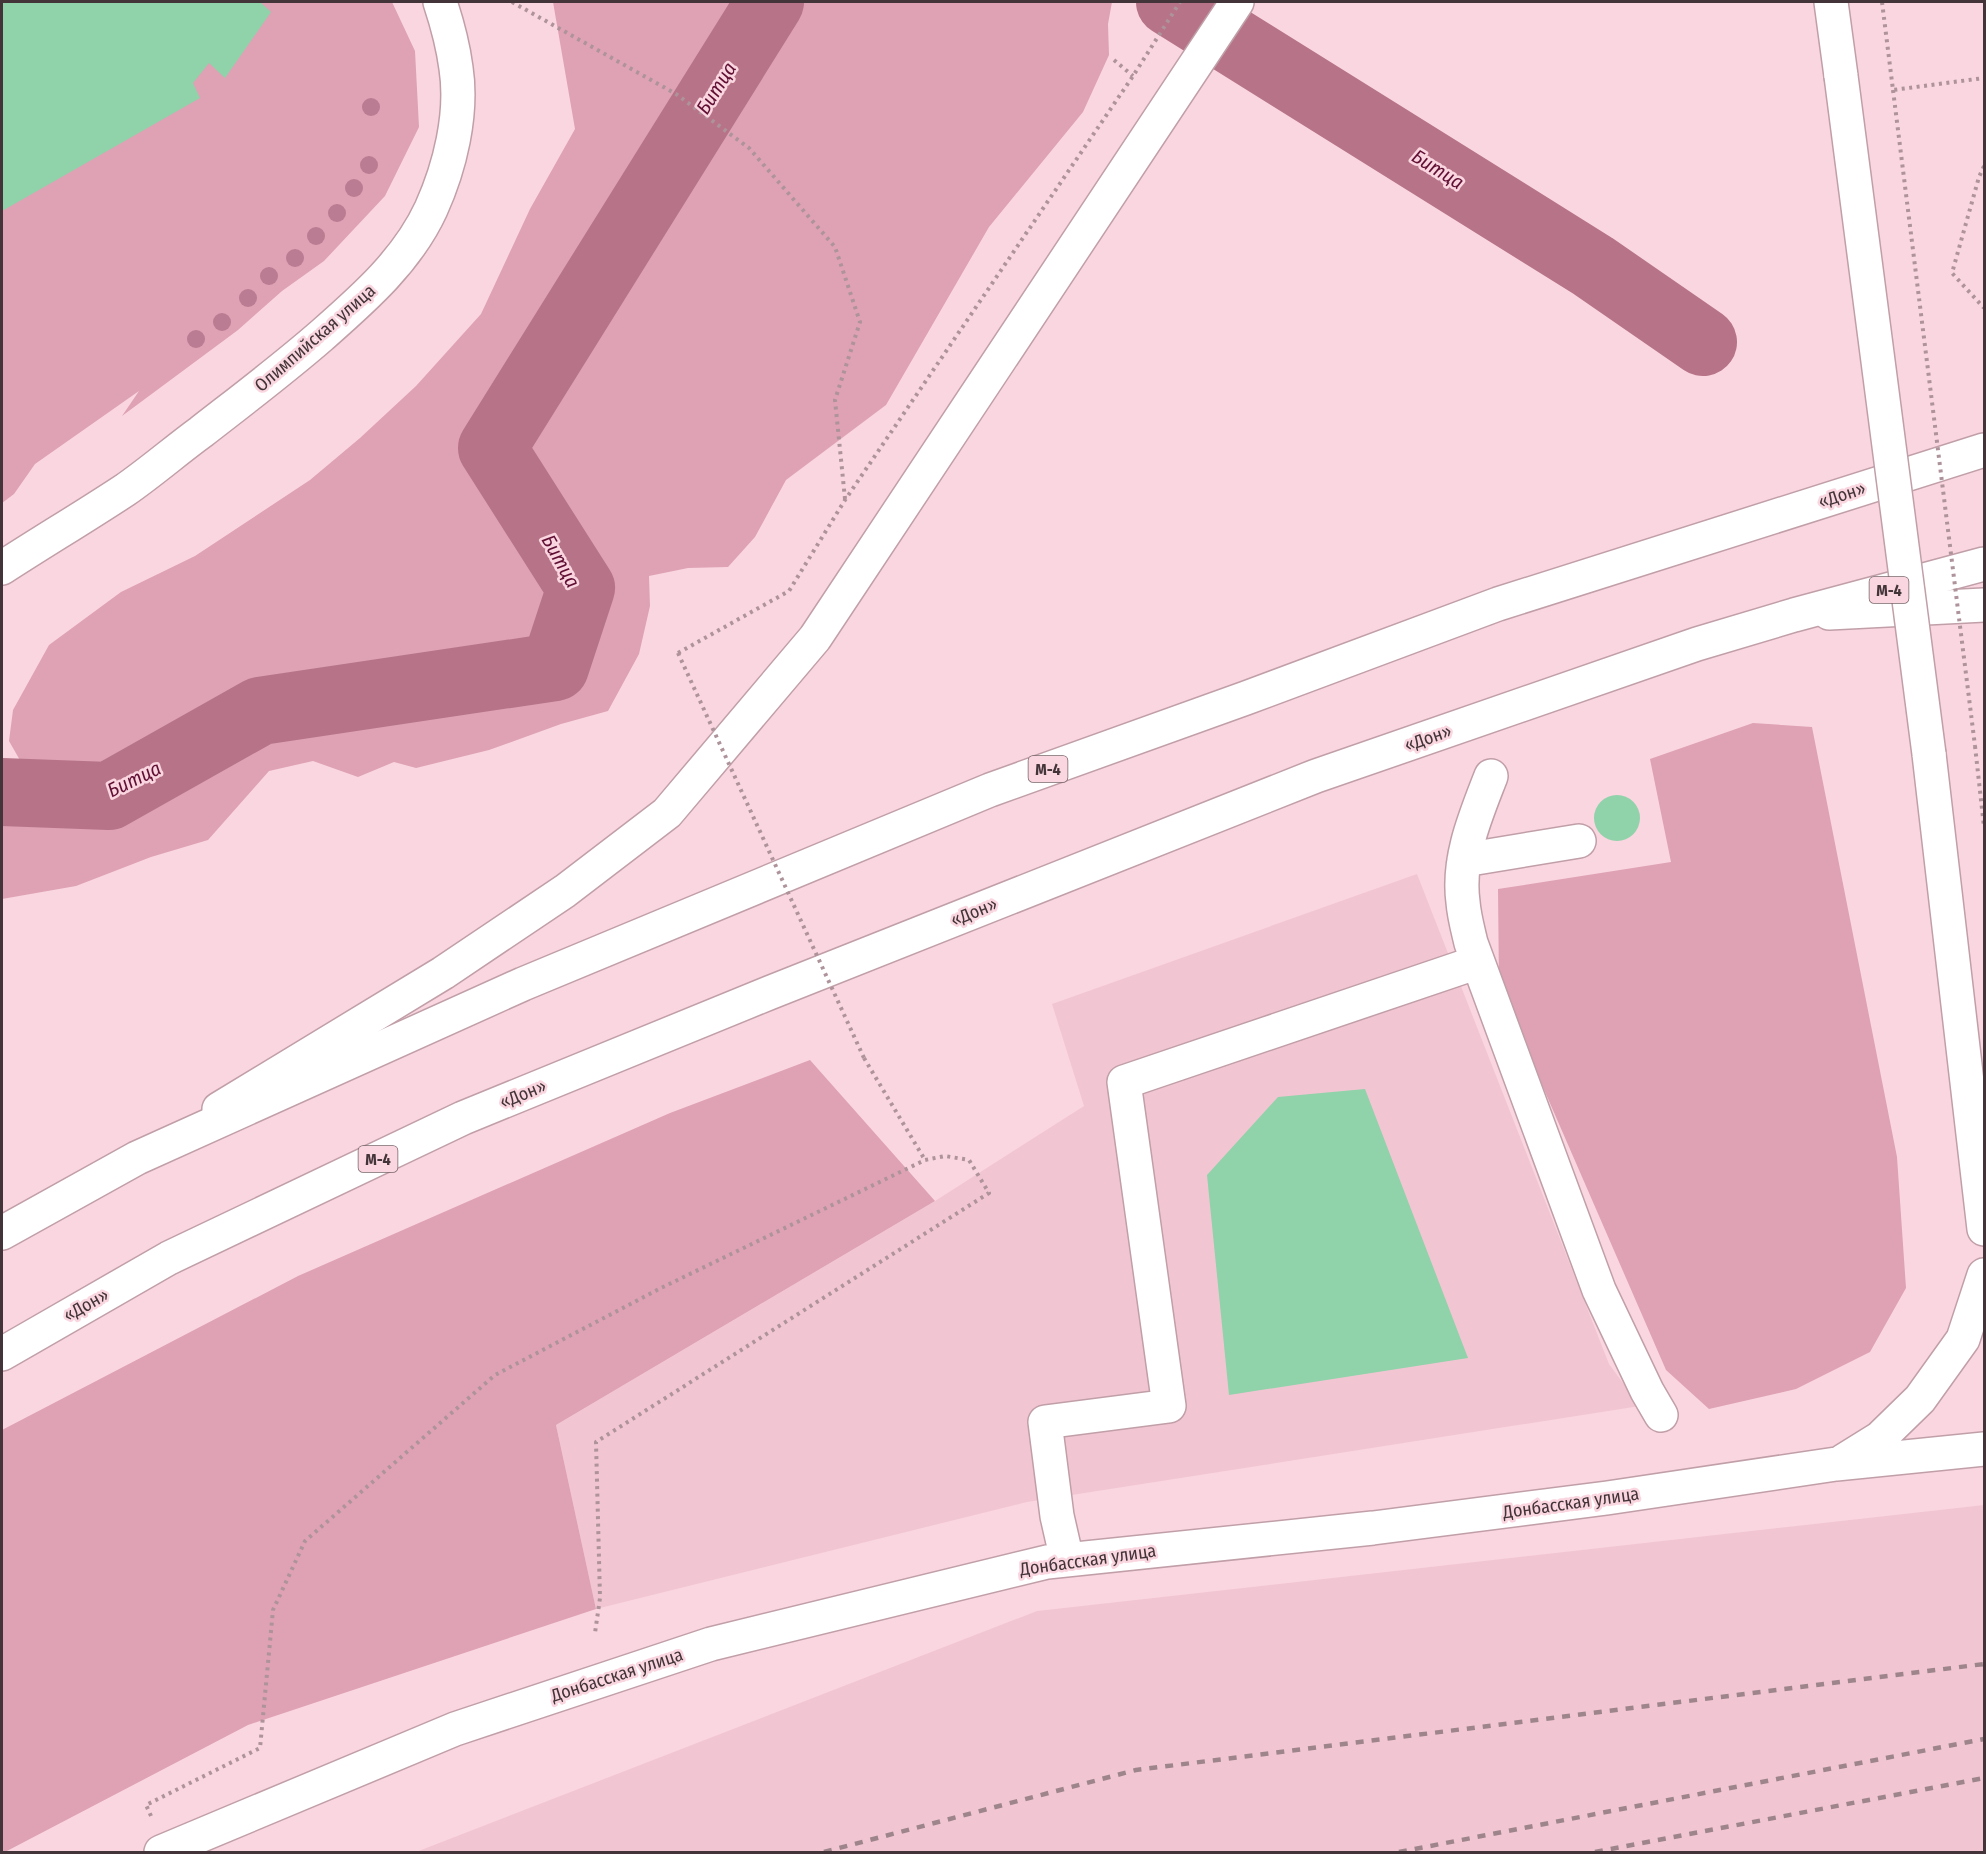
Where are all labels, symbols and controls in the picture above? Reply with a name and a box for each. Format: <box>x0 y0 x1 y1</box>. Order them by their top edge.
water label: Битца <box>691 58 741 118</box>
water label: Битца <box>1408 144 1468 194</box>
street label: Олимпийская улица <box>250 279 380 396</box>
street label: «Дон» <box>1816 477 1868 513</box>
water label: Битца <box>537 530 585 592</box>
road number: М-4 <box>1870 577 1908 603</box>
street label: «Дон» <box>1402 720 1454 756</box>
water label: Битца <box>103 756 165 802</box>
road number: М-4 <box>1028 756 1068 782</box>
street label: «Дон» <box>947 893 1001 931</box>
street label: «Дон» <box>496 1075 550 1113</box>
road number: М-4 <box>358 1146 398 1172</box>
street label: «Дон» <box>60 1284 112 1326</box>
street label: Донбасская улица <box>1500 1483 1641 1524</box>
street label: Донбасская улица <box>1017 1540 1158 1581</box>
street label: Донбасская улица <box>547 1643 686 1707</box>

